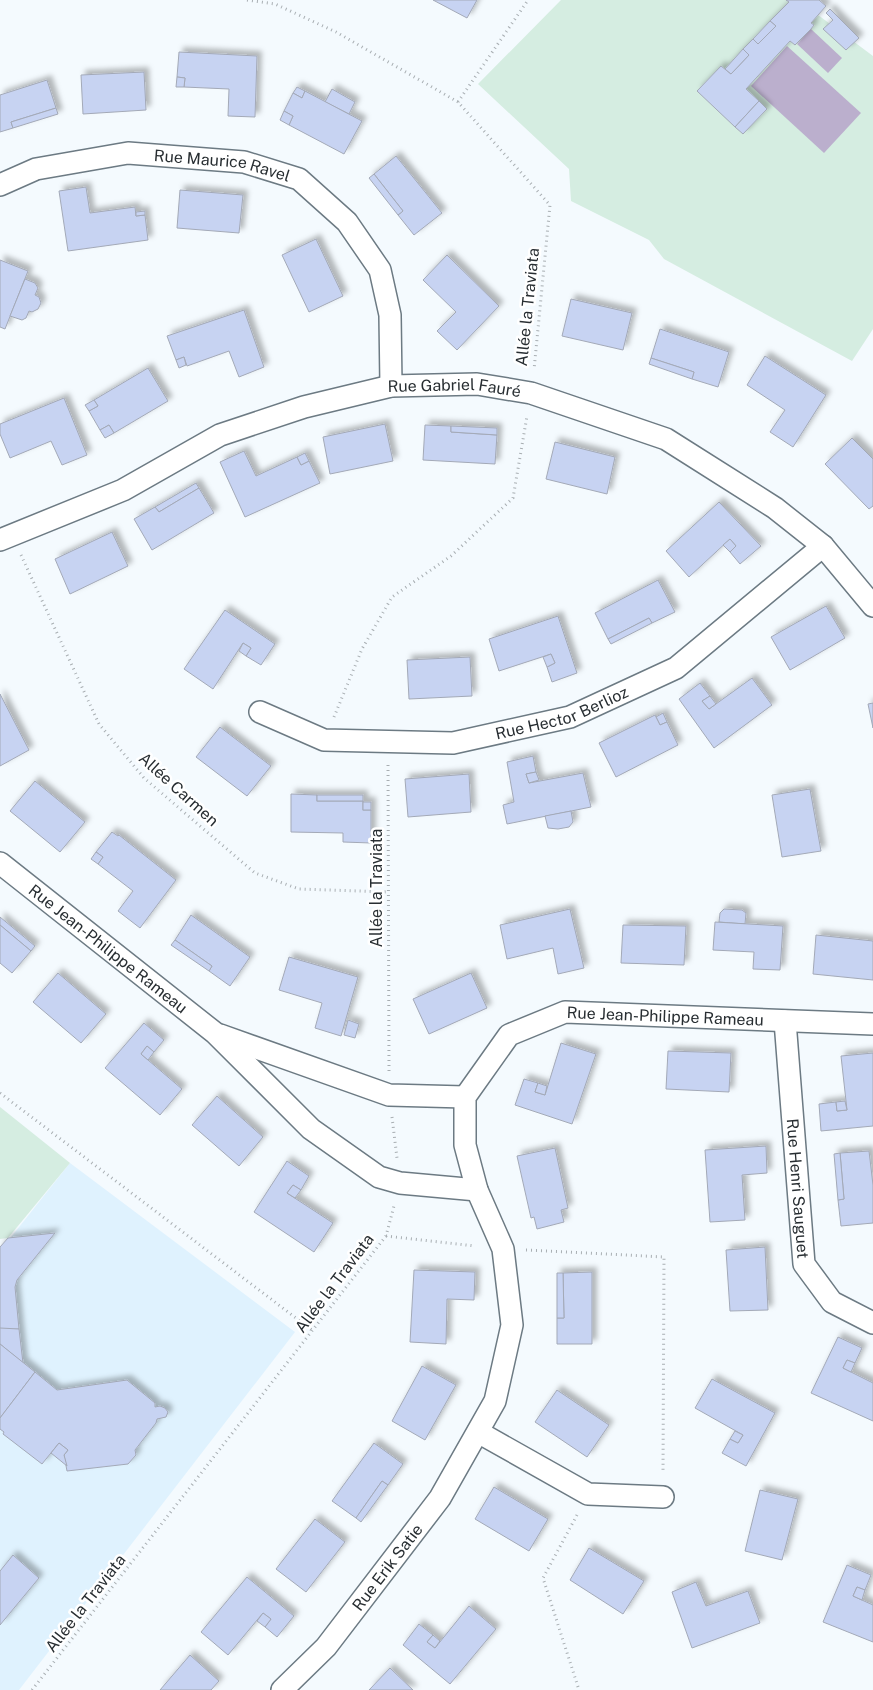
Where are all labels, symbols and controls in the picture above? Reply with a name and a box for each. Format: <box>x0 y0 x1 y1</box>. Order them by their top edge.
street label: Rue Maurice Ravel <box>153 146 293 186</box>
street label: Allée la Traviata <box>512 247 543 367</box>
street label: Rue Gabriel Fauré <box>388 375 522 401</box>
street label: Rue Hector Berlioz <box>494 682 631 743</box>
street label: Allée Carmen <box>135 749 222 830</box>
street label: Allée la Traviata <box>367 829 386 947</box>
street label: Rue Jean-Philippe Rameau <box>25 880 191 1018</box>
street label: Rue Jean-Philippe Rameau <box>566 1003 764 1030</box>
street label: Rue Henri Sauguet <box>783 1118 813 1259</box>
street label: Allée la Traviata <box>291 1230 378 1336</box>
street label: Rue Erik Satie <box>348 1520 427 1615</box>
street label: Allée la Traviata <box>41 1551 129 1656</box>

